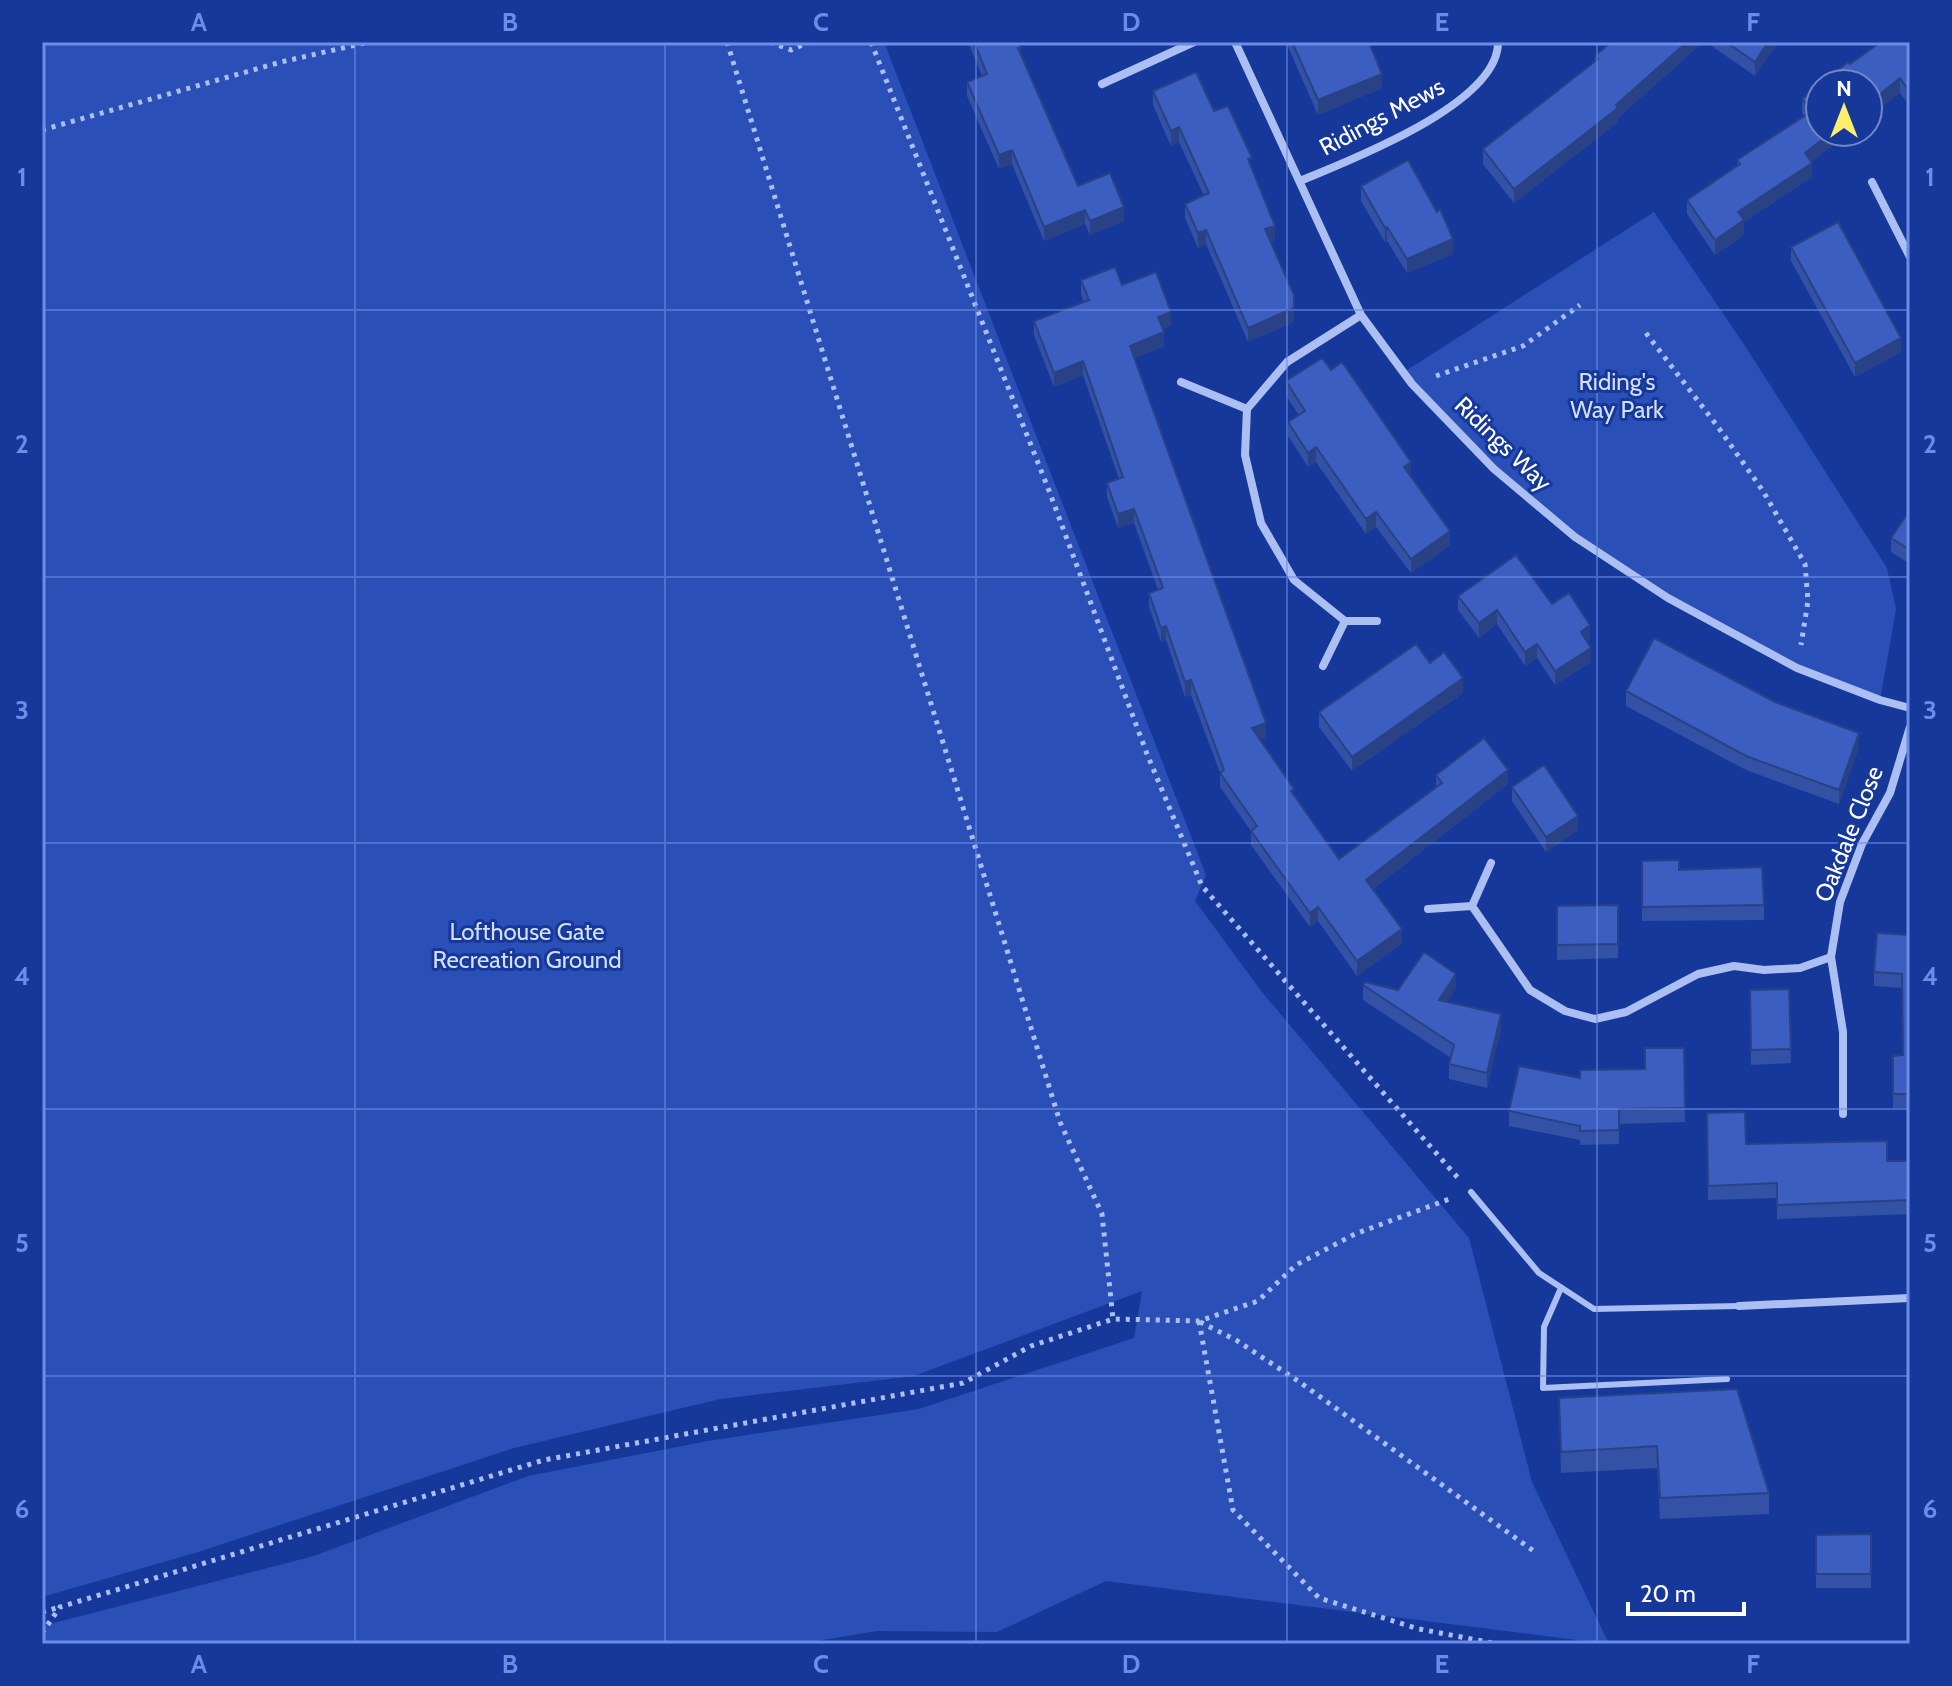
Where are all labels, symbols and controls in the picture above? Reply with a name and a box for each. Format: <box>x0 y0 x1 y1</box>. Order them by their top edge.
text: A <box>191 6 208 38</box>
text: B <box>502 6 518 38</box>
text: C <box>813 6 829 38</box>
text: D <box>1122 6 1140 38</box>
text: E <box>1435 6 1449 38</box>
text: F <box>1746 6 1760 38</box>
north arrow <box>1804 68 1884 148</box>
street label: Ridings Mews <box>1314 71 1449 162</box>
text: N <box>1836 75 1852 102</box>
text: 1 <box>17 161 27 193</box>
text: 1 <box>1925 161 1935 193</box>
park label: Riding's Way Park <box>1570 367 1664 424</box>
street label: Ridings Way <box>1449 390 1558 497</box>
text: 2 <box>15 428 29 460</box>
text: 2 <box>1923 428 1937 460</box>
text: 3 <box>15 694 29 726</box>
text: 3 <box>1923 694 1937 726</box>
street label: Oakdale Close <box>1808 762 1889 906</box>
park label: Lofthouse Gate Recreation Ground <box>432 917 622 974</box>
text: 4 <box>14 960 30 992</box>
text: 4 <box>1922 960 1938 992</box>
text: 5 <box>15 1227 29 1259</box>
text: 5 <box>1923 1227 1937 1259</box>
text: 6 <box>15 1493 29 1525</box>
text: 6 <box>1923 1493 1937 1525</box>
scale bar <box>1628 1566 1744 1616</box>
text: 20 m <box>1640 1579 1696 1608</box>
text: A <box>191 1648 208 1680</box>
text: B <box>502 1648 518 1680</box>
text: C <box>813 1648 829 1680</box>
text: D <box>1122 1648 1140 1680</box>
text: E <box>1435 1648 1449 1680</box>
text: F <box>1746 1648 1760 1680</box>

